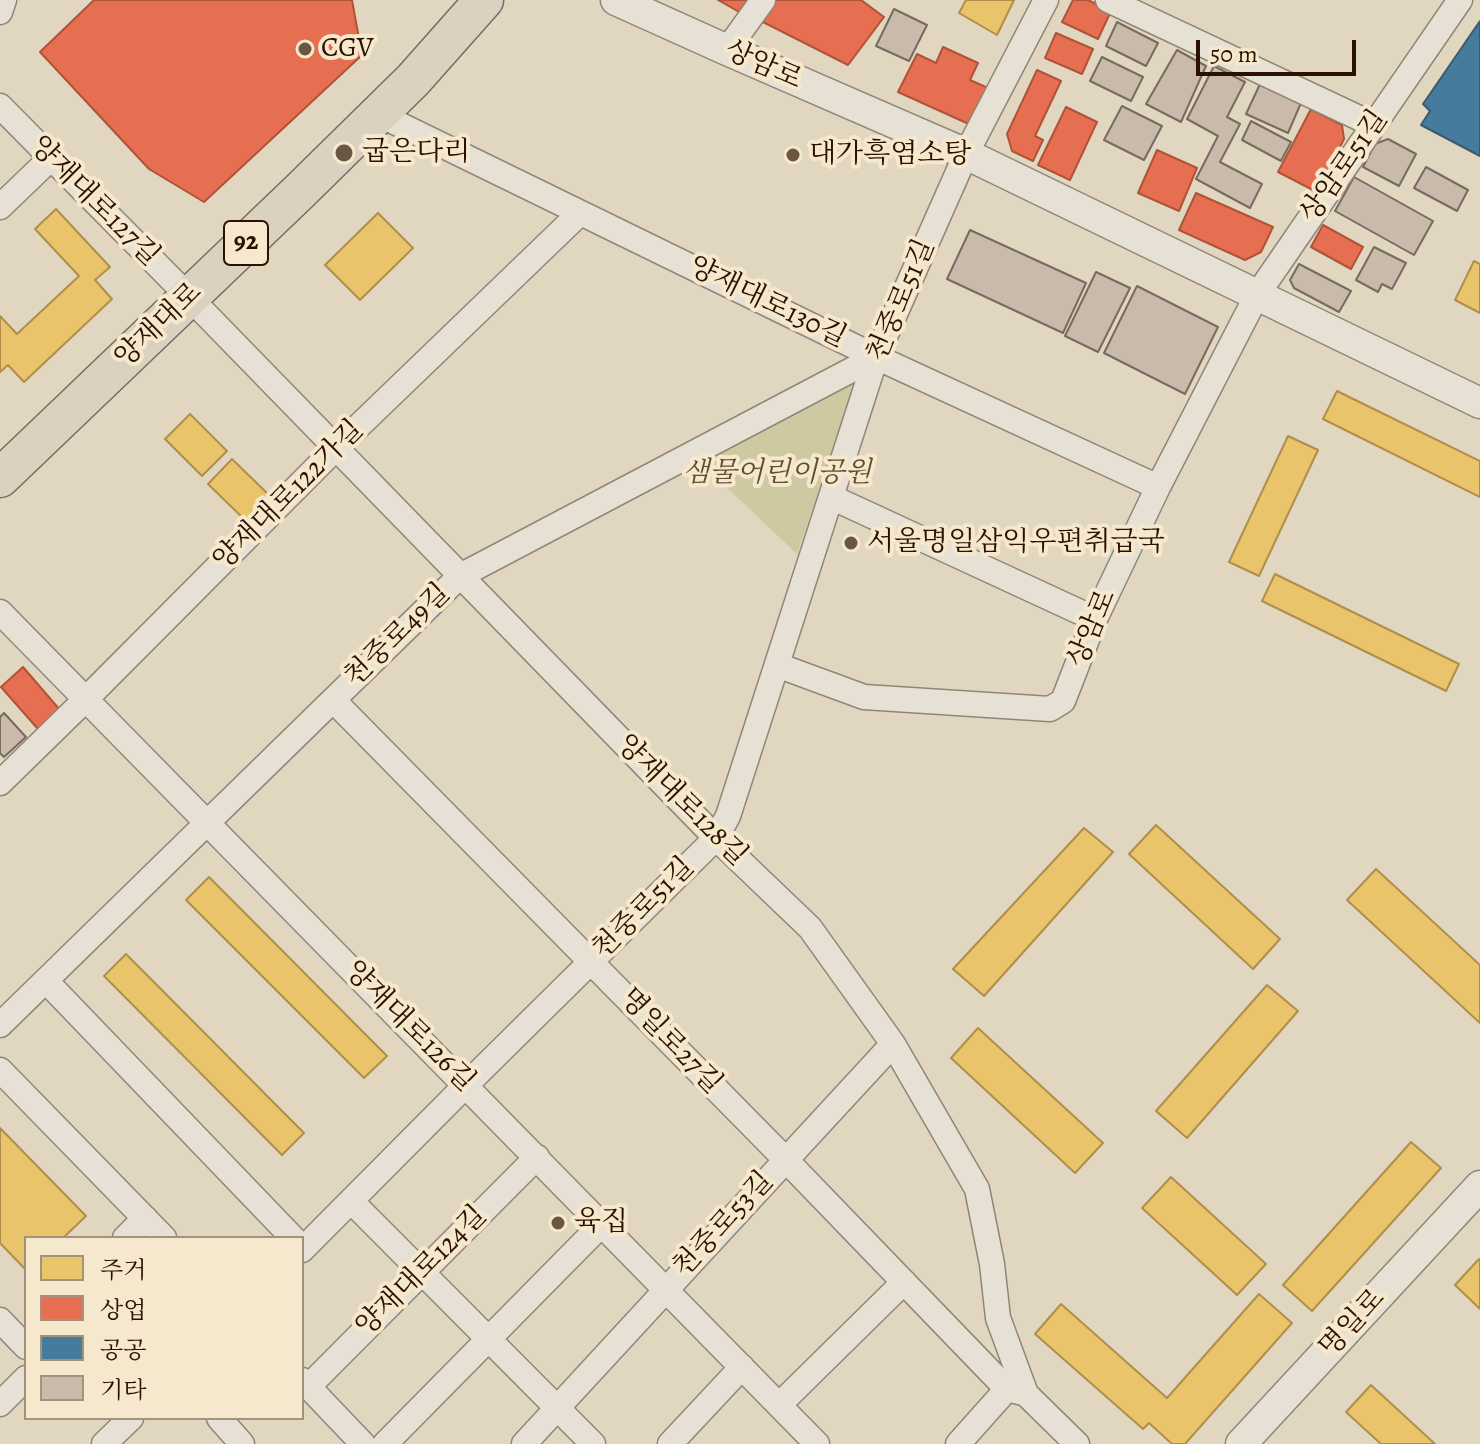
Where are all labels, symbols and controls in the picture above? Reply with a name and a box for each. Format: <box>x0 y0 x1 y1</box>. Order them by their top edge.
scale bar <box>1200 24 1360 74</box>
place label: CGV <box>321 32 374 66</box>
street label: 상암로 <box>719 34 807 98</box>
text: 50 m <box>1210 38 1258 70</box>
marker: CGV <box>296 40 314 58</box>
street label: 상암로51길 <box>1294 104 1396 230</box>
street label: 양재대로127길 <box>22 130 166 274</box>
place label: 굽은다리 <box>362 136 470 170</box>
place label: 대가흑염소탕 <box>809 138 971 172</box>
marker: 굽은다리 <box>333 142 355 164</box>
marker: 대가흑염소탕 <box>784 146 802 164</box>
road number: 92 <box>224 221 268 265</box>
street label: 천중로51길 <box>861 235 943 367</box>
street label: 양재대로130길 <box>683 250 851 356</box>
street label: 양재대로 <box>108 276 210 376</box>
street label: 양재대로122가길 <box>207 414 371 578</box>
park label: 샘물어린이공원 <box>682 457 872 491</box>
place label: 서울명일삼익우편취급국 <box>867 526 1165 560</box>
marker: 서울명일삼익우편취급국 <box>842 534 860 552</box>
street label: 천중로49길 <box>338 578 458 694</box>
street label: 상암로 <box>1062 585 1124 673</box>
street label: 양재대로128길 <box>608 728 754 874</box>
street label: 천중로51길 <box>586 851 702 967</box>
street label: 양재대로126길 <box>337 955 481 1099</box>
street label: 명일로27길 <box>612 982 728 1102</box>
street label: 천중로53길 <box>667 1165 781 1285</box>
street label: 양재대로124길 <box>350 1200 494 1344</box>
place label: 육집 <box>574 1206 628 1240</box>
marker: 육집 <box>549 1214 567 1232</box>
legend <box>24 1236 304 1420</box>
text: 주거 <box>100 1254 146 1286</box>
street label: 명일로 <box>1313 1283 1393 1365</box>
text: 상업 <box>100 1294 146 1326</box>
text: 공공 <box>100 1334 146 1366</box>
text: 기타 <box>100 1374 146 1406</box>

